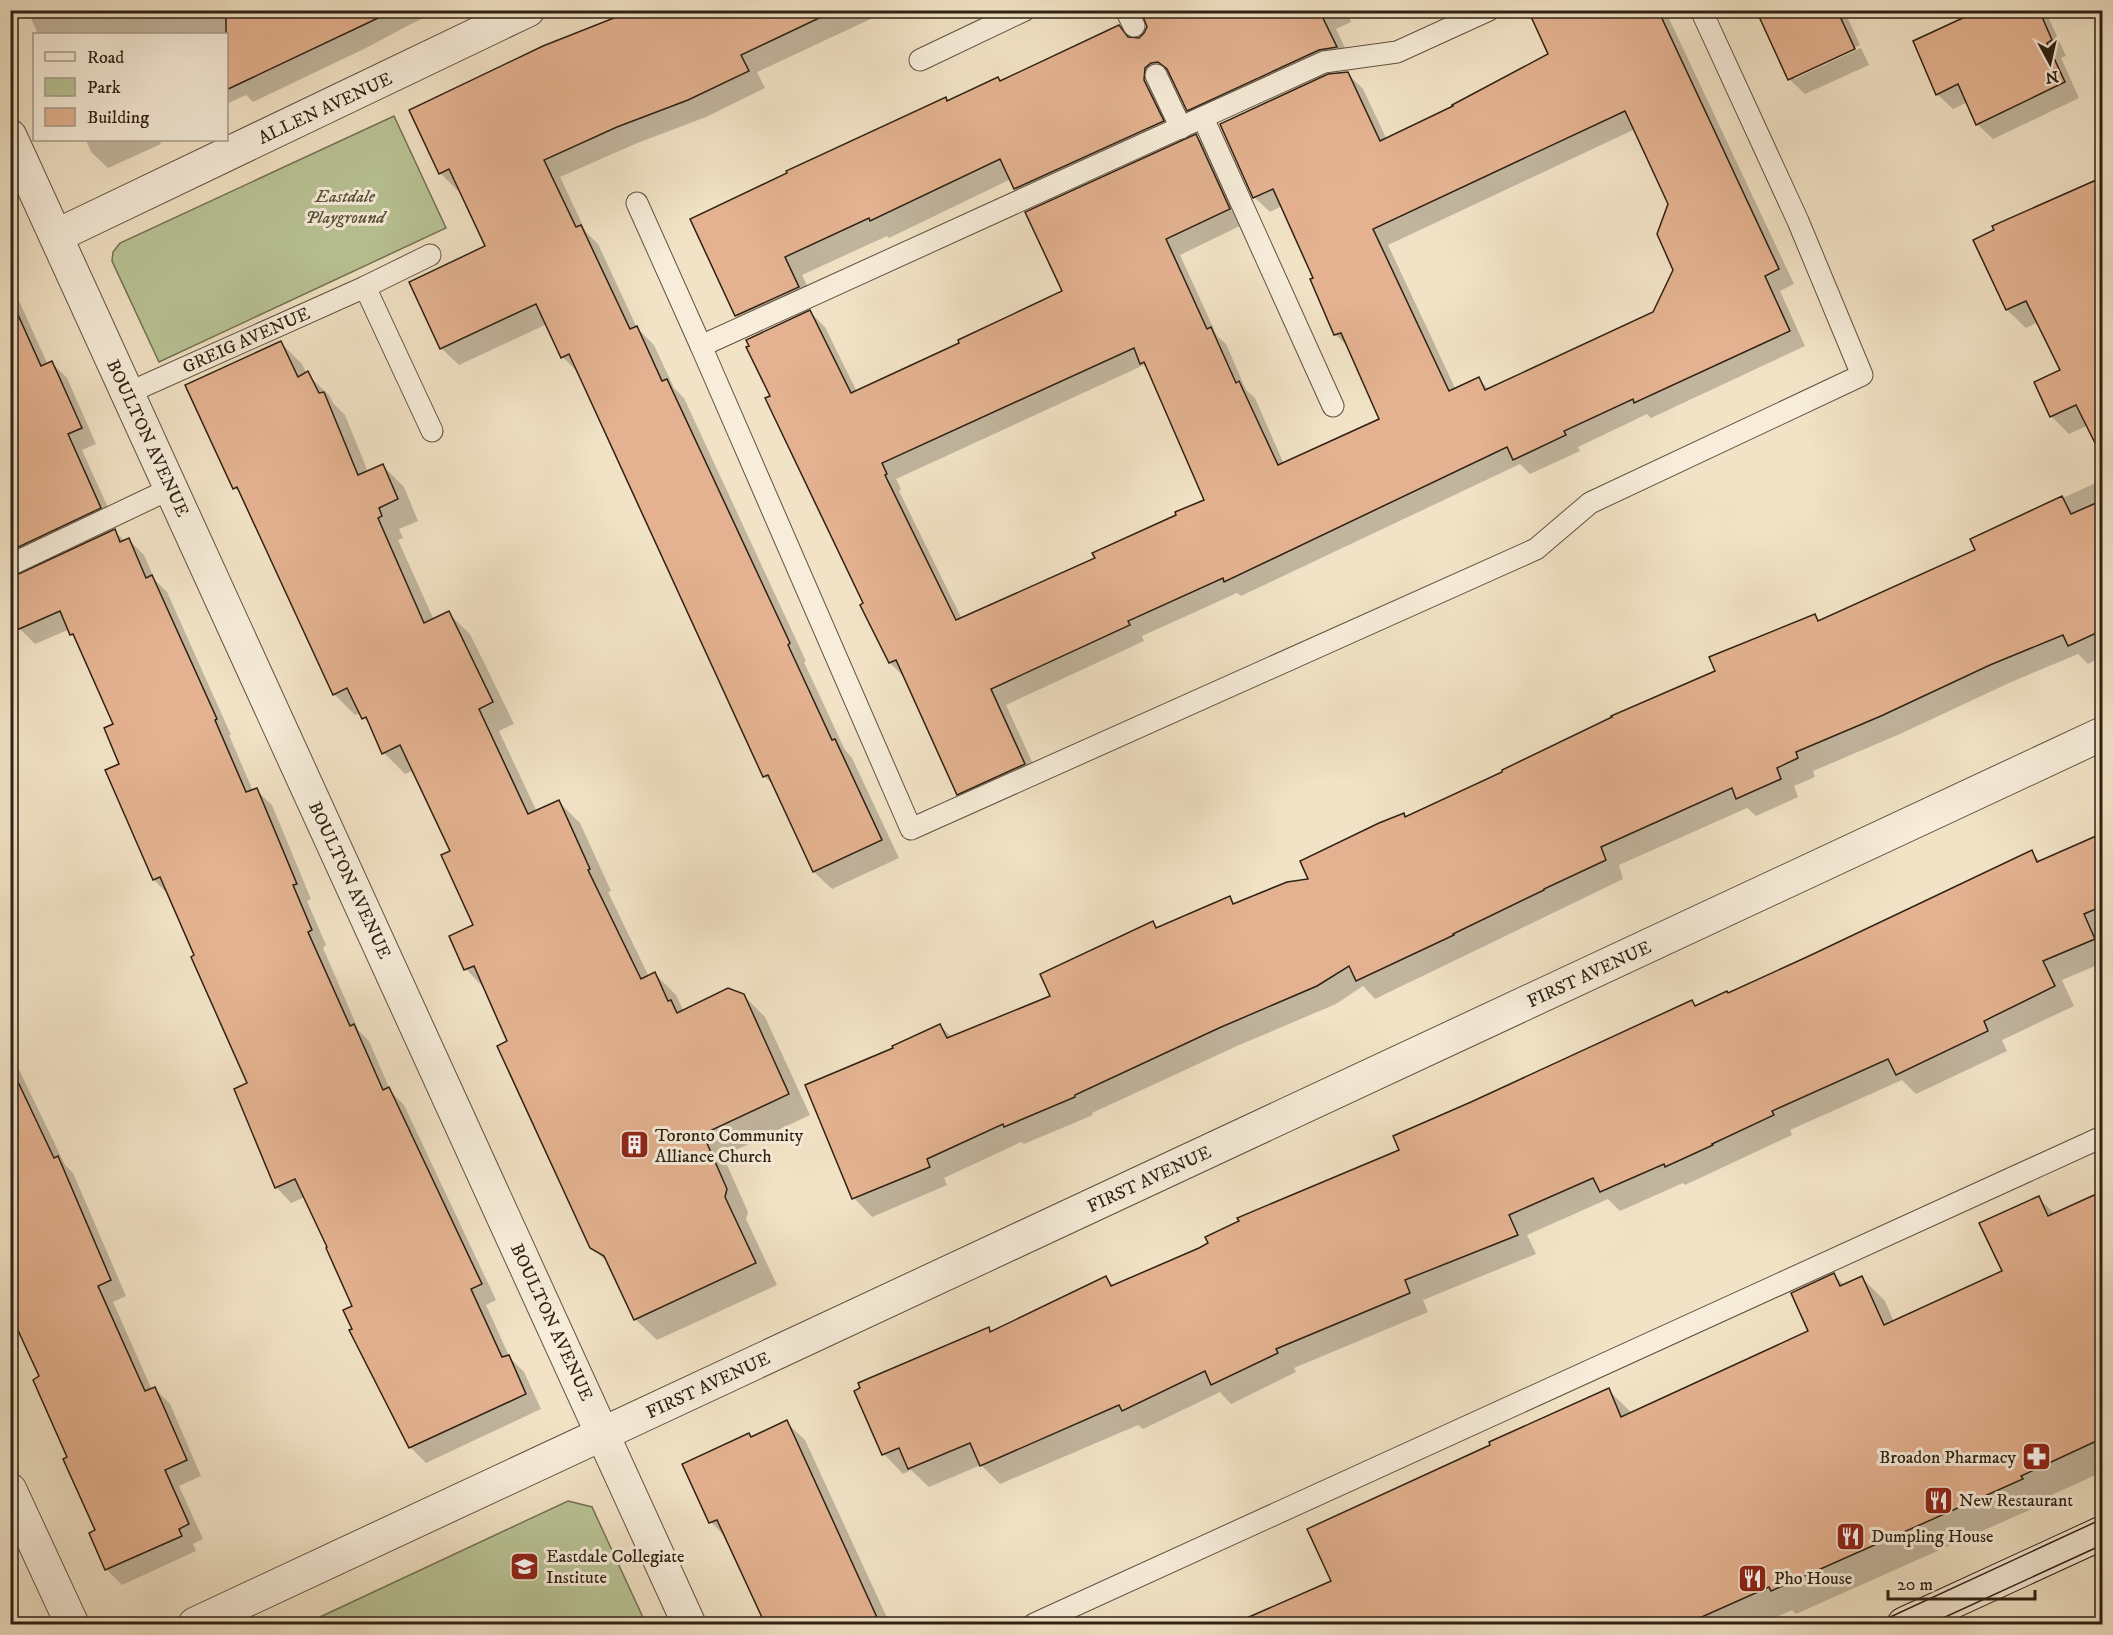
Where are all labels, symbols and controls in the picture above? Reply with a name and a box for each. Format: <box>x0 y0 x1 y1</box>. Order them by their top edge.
legend <box>33 33 228 141</box>
north arrow <box>2020 33 2080 93</box>
text: Road <box>87 47 124 69</box>
text: N <box>2044 66 2060 88</box>
street label: ALLEN AVENUE <box>255 68 396 150</box>
text: Park <box>87 77 121 99</box>
text: Building <box>87 107 149 129</box>
park label: Eastdale Playground <box>305 186 387 229</box>
street label: GREIG AVENUE <box>179 303 314 379</box>
street label: BOULTON AVENUE <box>101 356 193 521</box>
street label: BOULTON AVENUE <box>303 798 395 963</box>
street label: FIRST AVENUE <box>1524 937 1655 1013</box>
place label: Toronto Community Alliance Church <box>655 1125 804 1168</box>
building icon: Toronto Community Alliance Church <box>618 1129 650 1161</box>
street label: FIRST AVENUE <box>1084 1142 1215 1218</box>
street label: BOULTON AVENUE <box>505 1240 597 1405</box>
street label: FIRST AVENUE <box>643 1348 774 1424</box>
pharmacy icon: Broadon Pharmacy <box>2021 1441 2053 1473</box>
place label: Broadon Pharmacy <box>1879 1447 2016 1469</box>
restaurant icon: New Restaurant <box>1922 1484 1954 1516</box>
place label: New Restaurant <box>1959 1490 2073 1512</box>
restaurant icon: Dumpling House <box>1834 1520 1866 1552</box>
place label: Dumpling House <box>1871 1526 1993 1548</box>
place label: Eastdale Collegiate Institute <box>546 1546 685 1589</box>
school or university icon: Eastdale Collegiate Institute <box>509 1550 541 1582</box>
restaurant icon: Pho House <box>1737 1562 1769 1594</box>
scale bar <box>1888 1563 2035 1601</box>
place label: Pho House <box>1774 1568 1852 1590</box>
text: 20 m <box>1897 1574 1933 1596</box>

